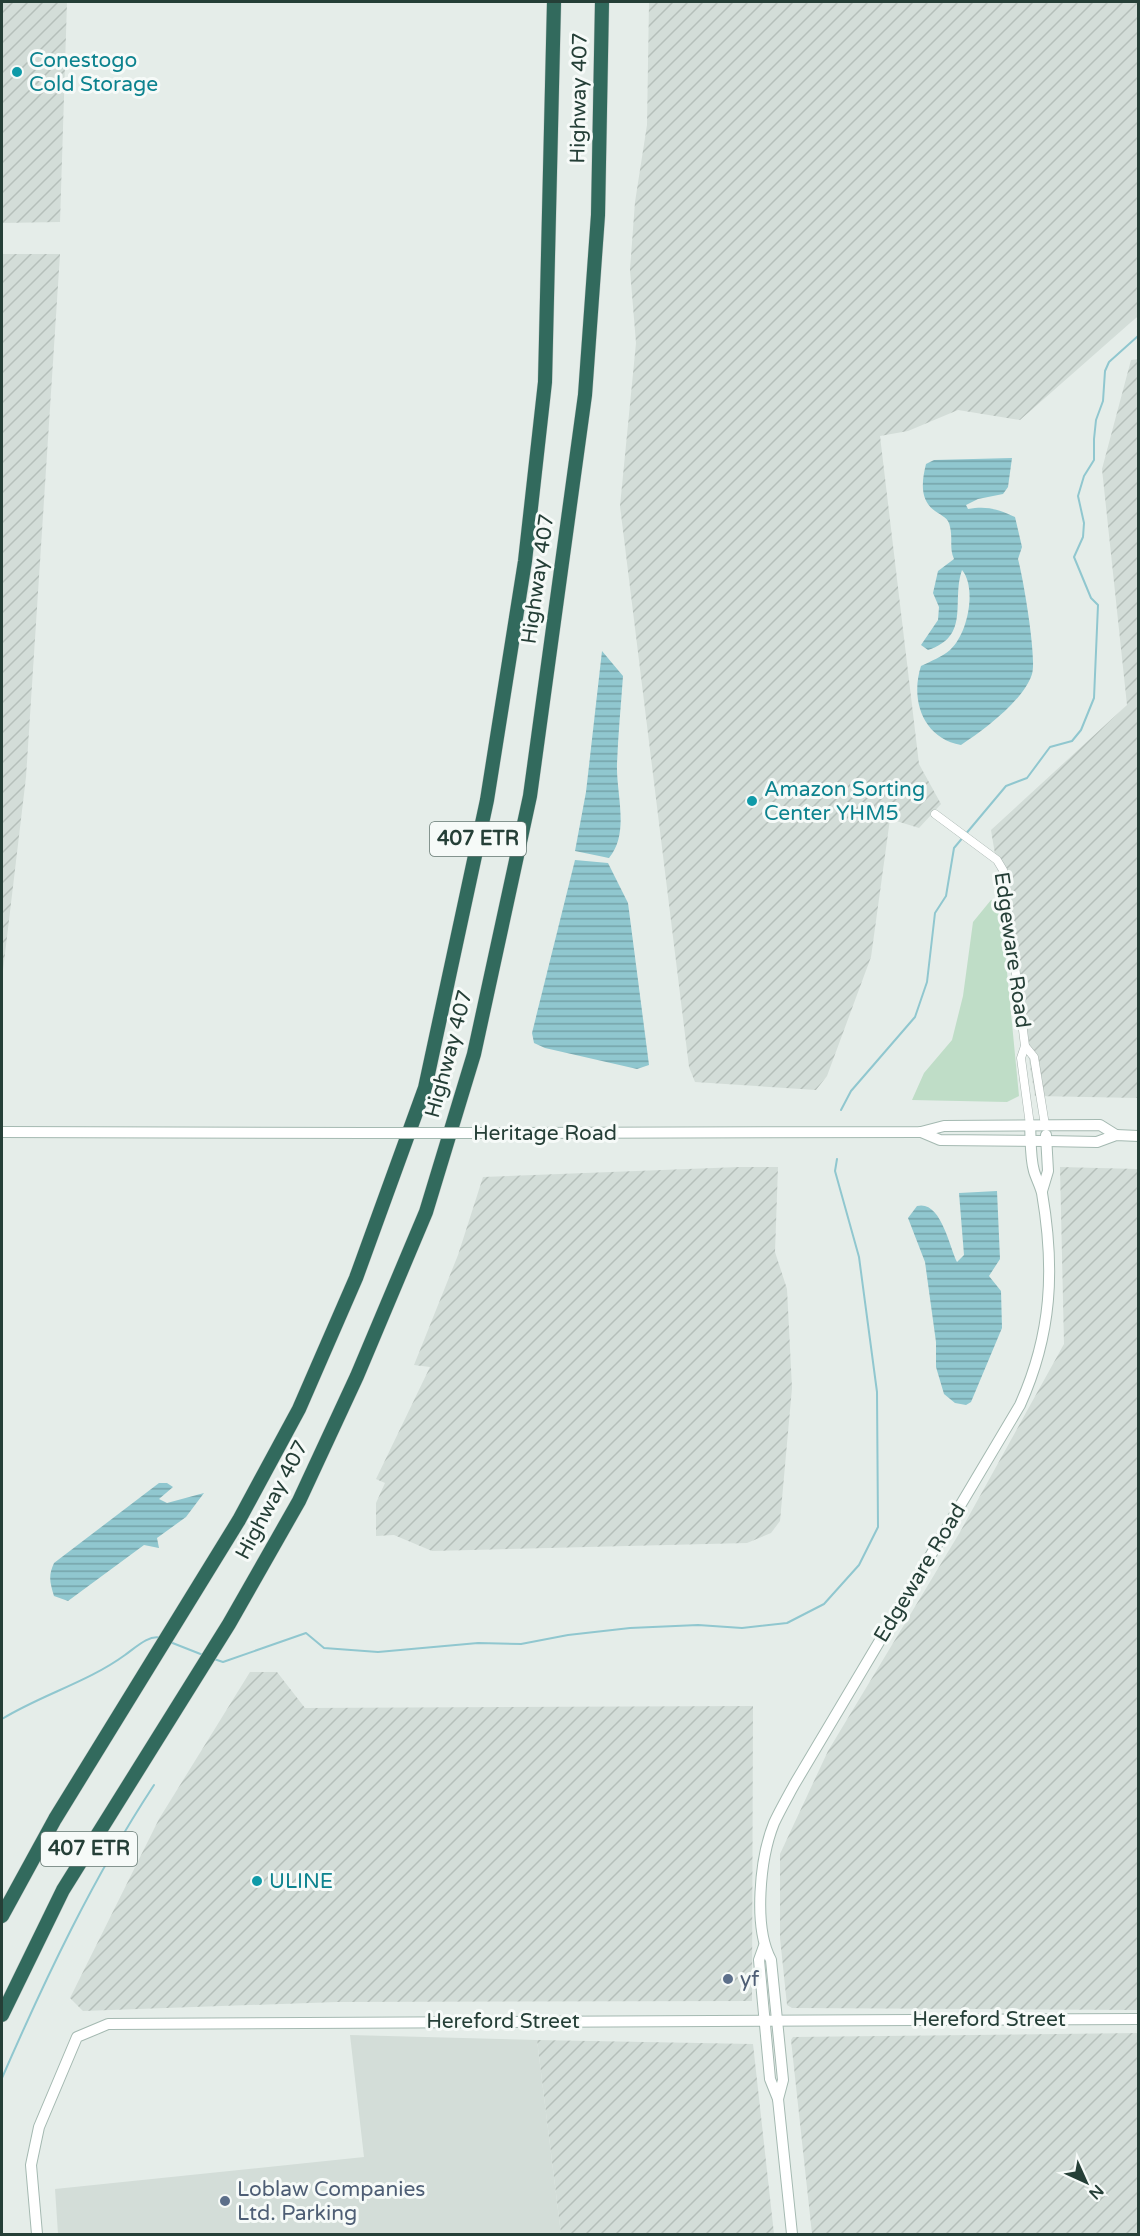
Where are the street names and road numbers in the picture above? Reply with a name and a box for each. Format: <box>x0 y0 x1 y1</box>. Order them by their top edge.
street label: Highway 407 <box>565 32 593 164</box>
street label: Highway 407 <box>516 512 560 646</box>
road number: 407 ETR <box>430 822 526 856</box>
street label: Edgeware Road <box>989 870 1035 1030</box>
street label: Highway 407 <box>420 987 478 1121</box>
street label: Heritage Road <box>473 1121 617 1146</box>
street label: Highway 407 <box>230 1436 314 1564</box>
street label: Edgeware Road <box>869 1499 971 1647</box>
road number: 407 ETR <box>41 1832 137 1866</box>
street label: Hereford Street <box>912 2007 1066 2032</box>
street label: Hereford Street <box>426 2009 580 2034</box>

